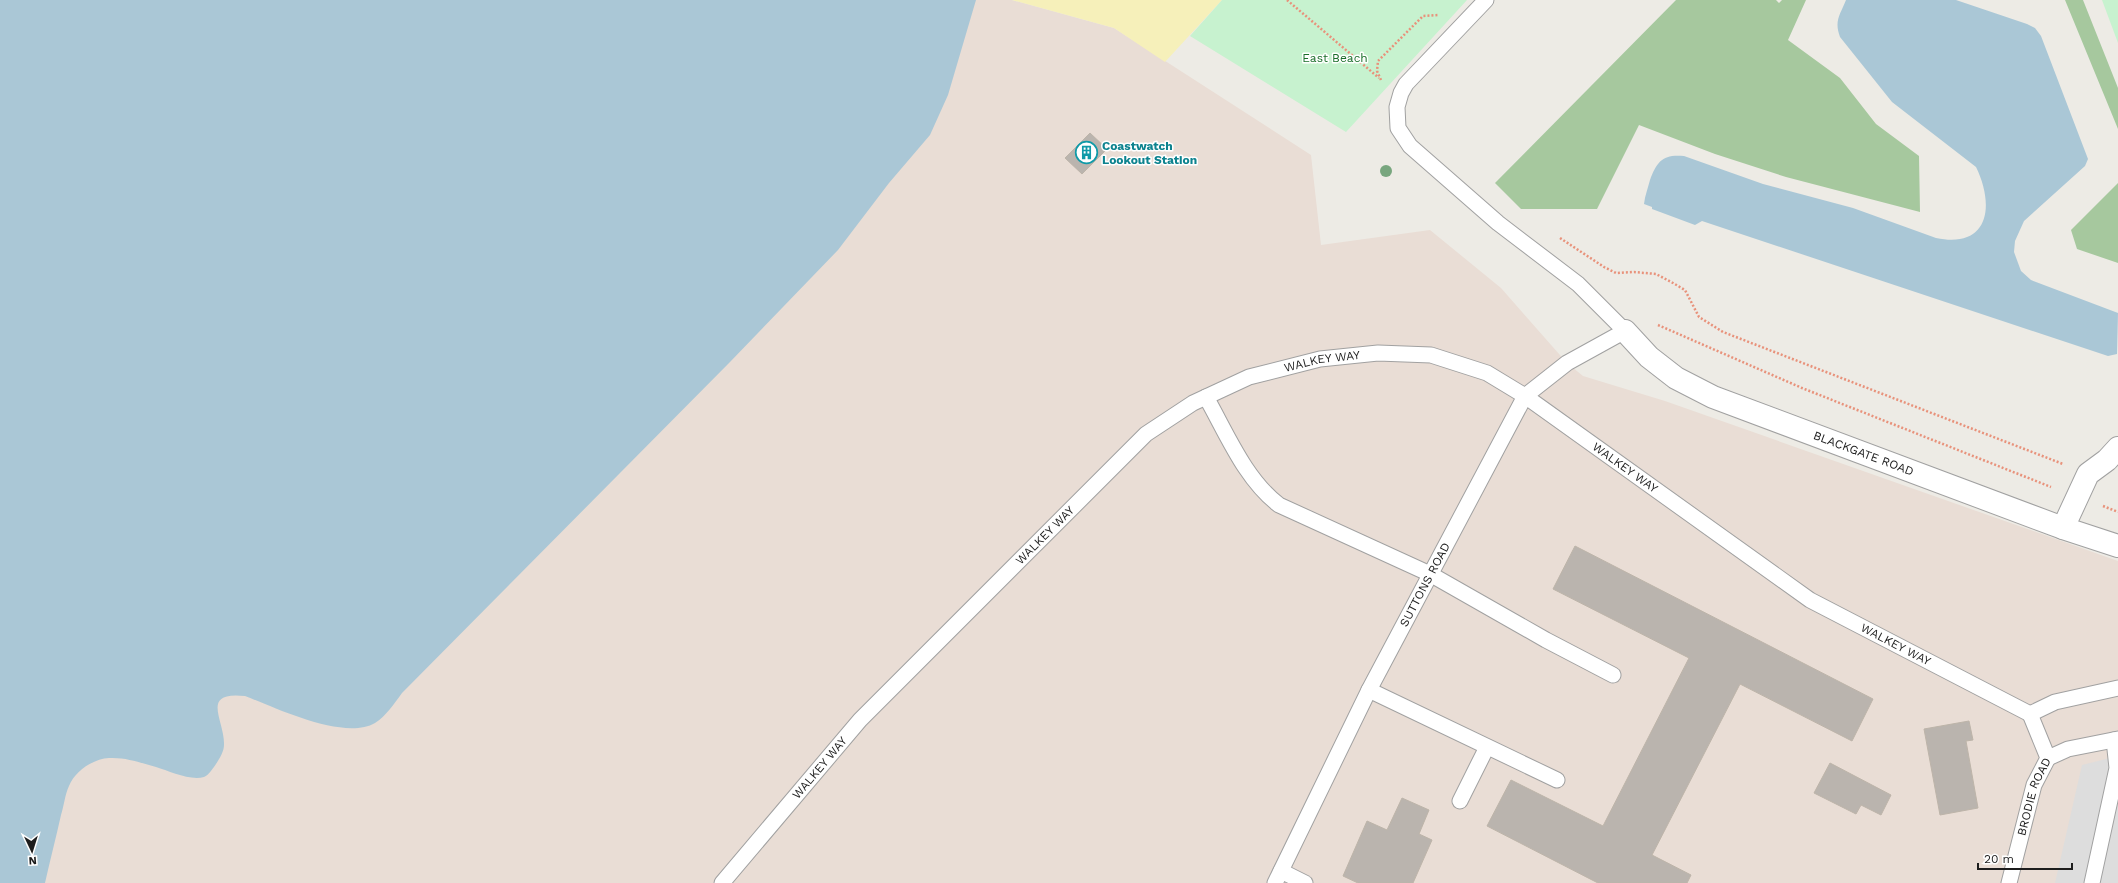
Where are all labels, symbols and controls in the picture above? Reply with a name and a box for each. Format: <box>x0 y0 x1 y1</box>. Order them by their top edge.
park label: East Beach <box>1302 51 1368 65</box>
place label: Coastwatch Lookout Station <box>1102 139 1197 167</box>
building icon: Coastwatch Lookout Station <box>1073 140 1099 166</box>
street label: WALKEY WAY <box>1283 348 1361 375</box>
street label: BLACKGATE ROAD <box>1811 428 1916 479</box>
street label: WALKEY WAY <box>1590 440 1661 496</box>
street label: WALKEY WAY <box>1013 503 1077 567</box>
street label: SUTTONS ROAD <box>1397 540 1453 629</box>
street label: WALKEY WAY <box>1858 621 1933 668</box>
street label: WALKEY WAY <box>789 734 850 802</box>
street label: BRODIE ROAD <box>2014 755 2054 837</box>
north arrow <box>12 831 52 871</box>
scale bar <box>1978 845 2072 871</box>
text: 20 m <box>1984 852 2014 866</box>
text: N <box>28 854 37 867</box>

